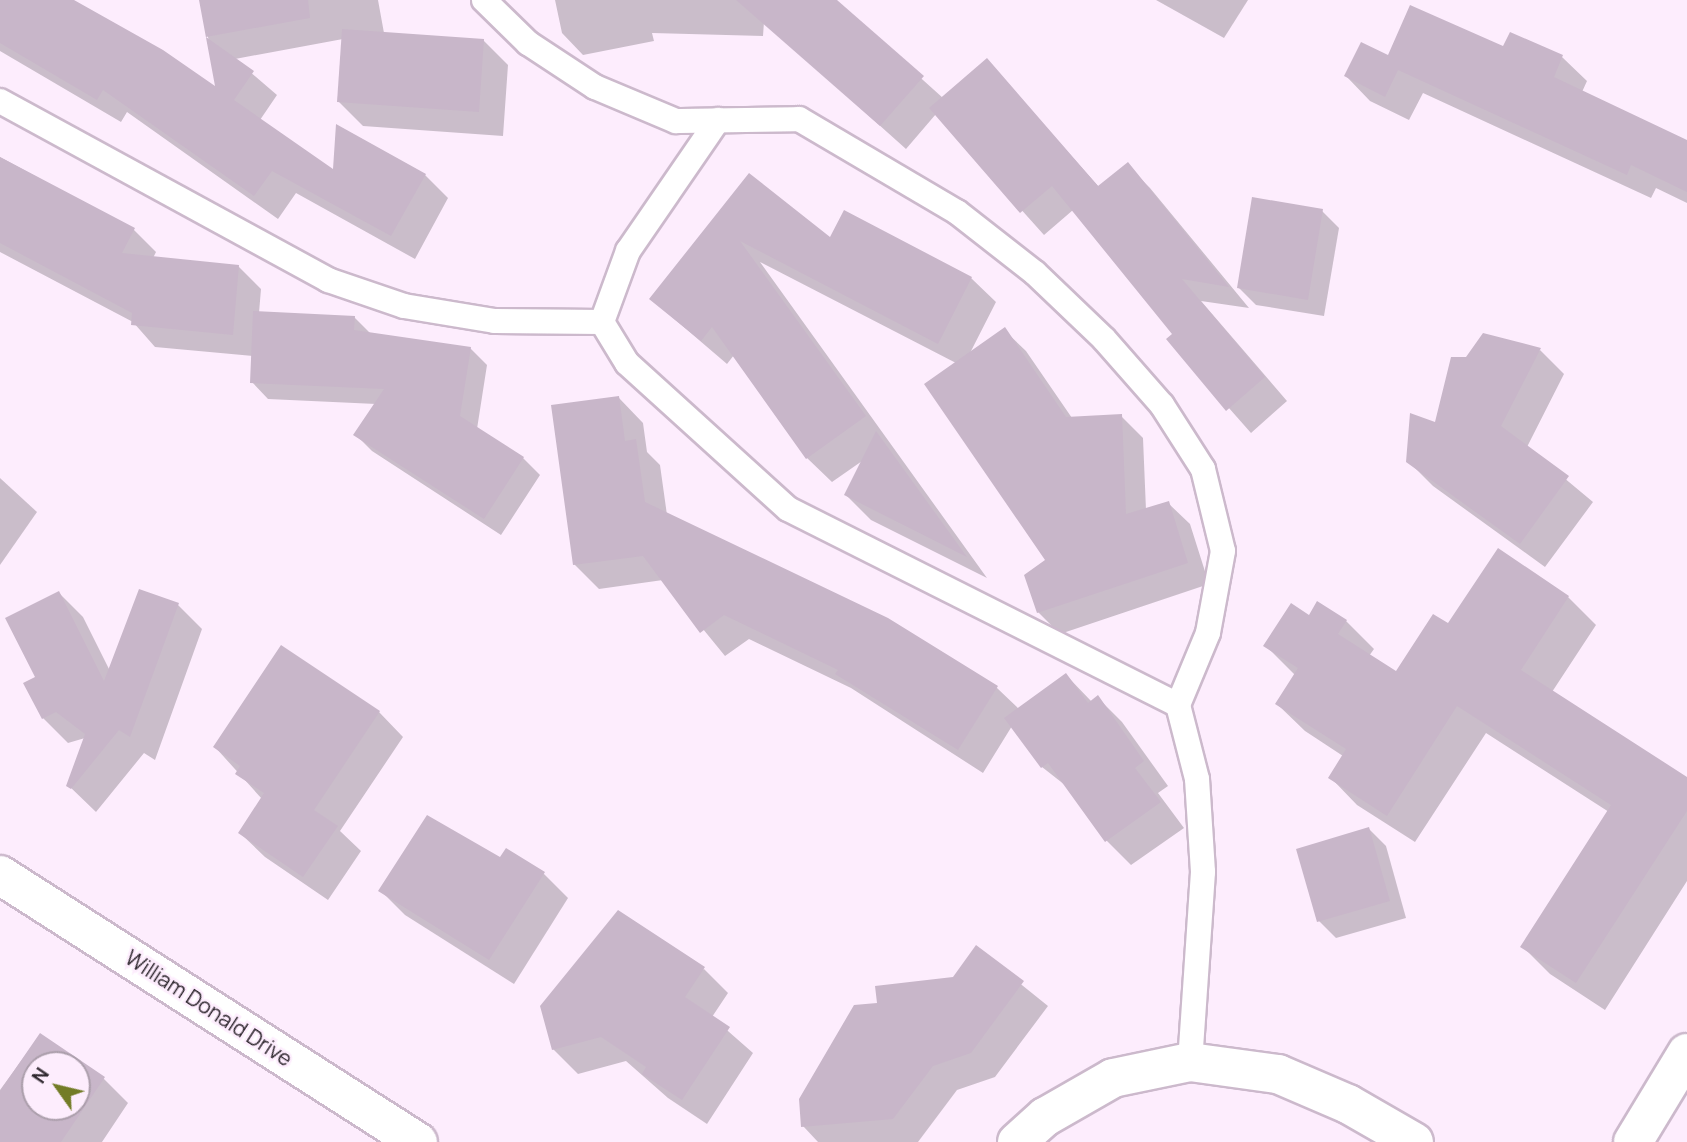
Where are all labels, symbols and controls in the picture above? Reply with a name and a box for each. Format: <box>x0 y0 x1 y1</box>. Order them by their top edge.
street label: William Donald Drive <box>121 945 297 1071</box>
north arrow <box>21 1051 91 1121</box>
text: N <box>26 1062 55 1088</box>

